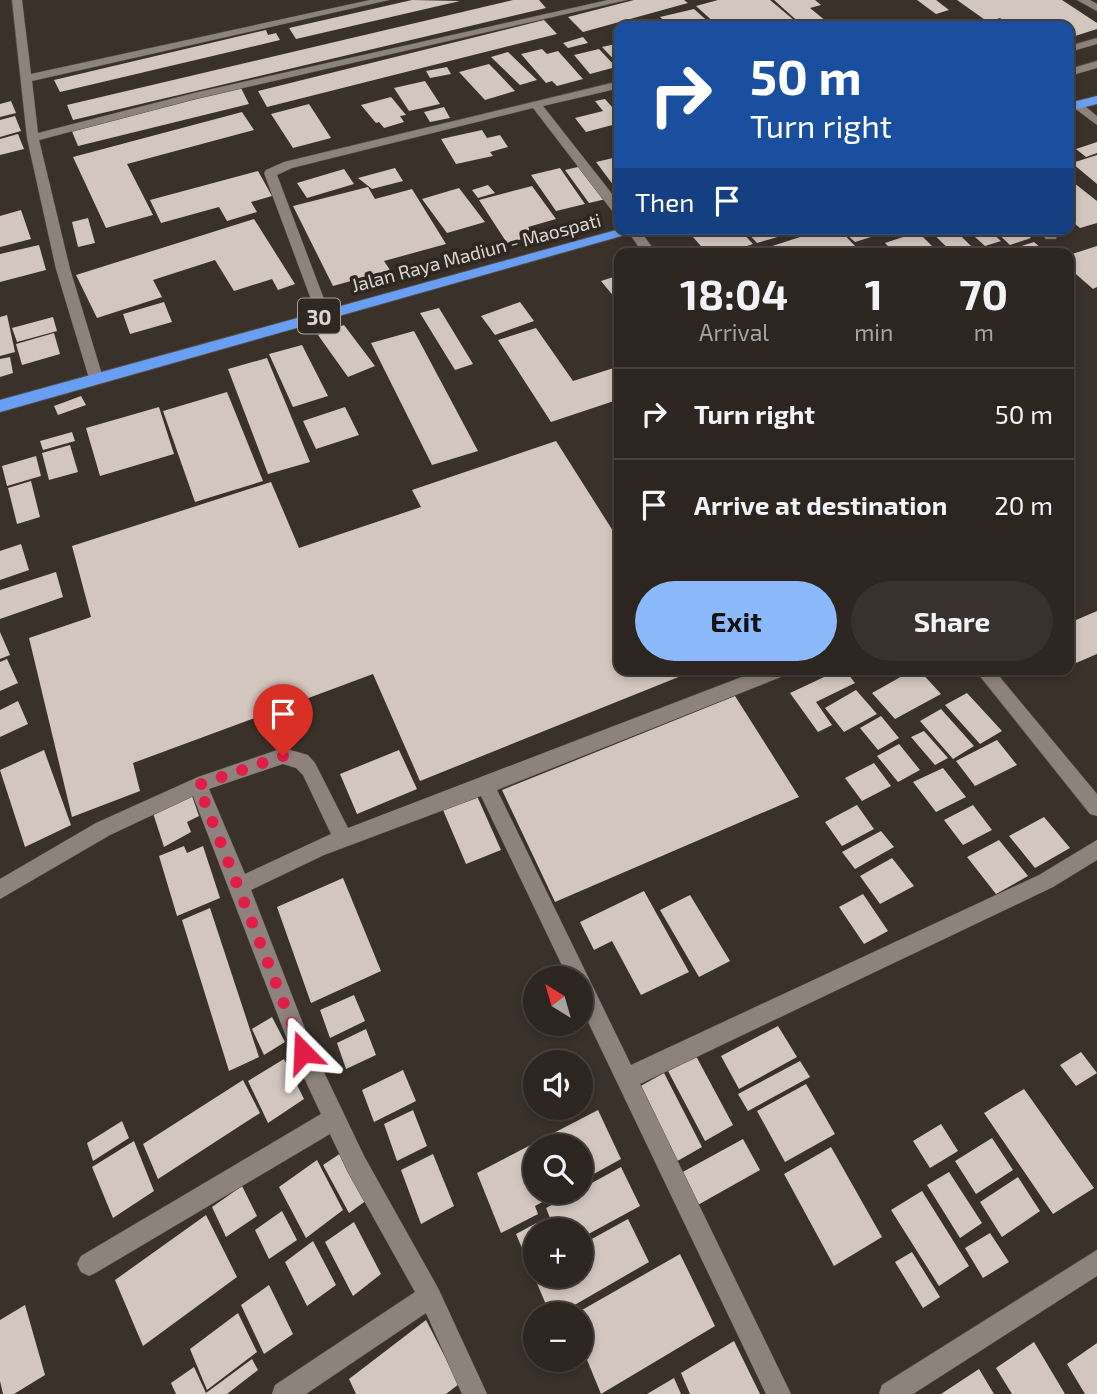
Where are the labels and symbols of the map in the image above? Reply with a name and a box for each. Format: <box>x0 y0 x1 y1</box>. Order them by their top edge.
street label: Jalan Raya Madiun - Maospati <box>349 208 603 296</box>
road number: 30 <box>298 298 340 334</box>
pin <box>253 684 313 756</box>
north arrow <box>523 966 593 1036</box>
position arrow <box>266 1015 340 1089</box>

